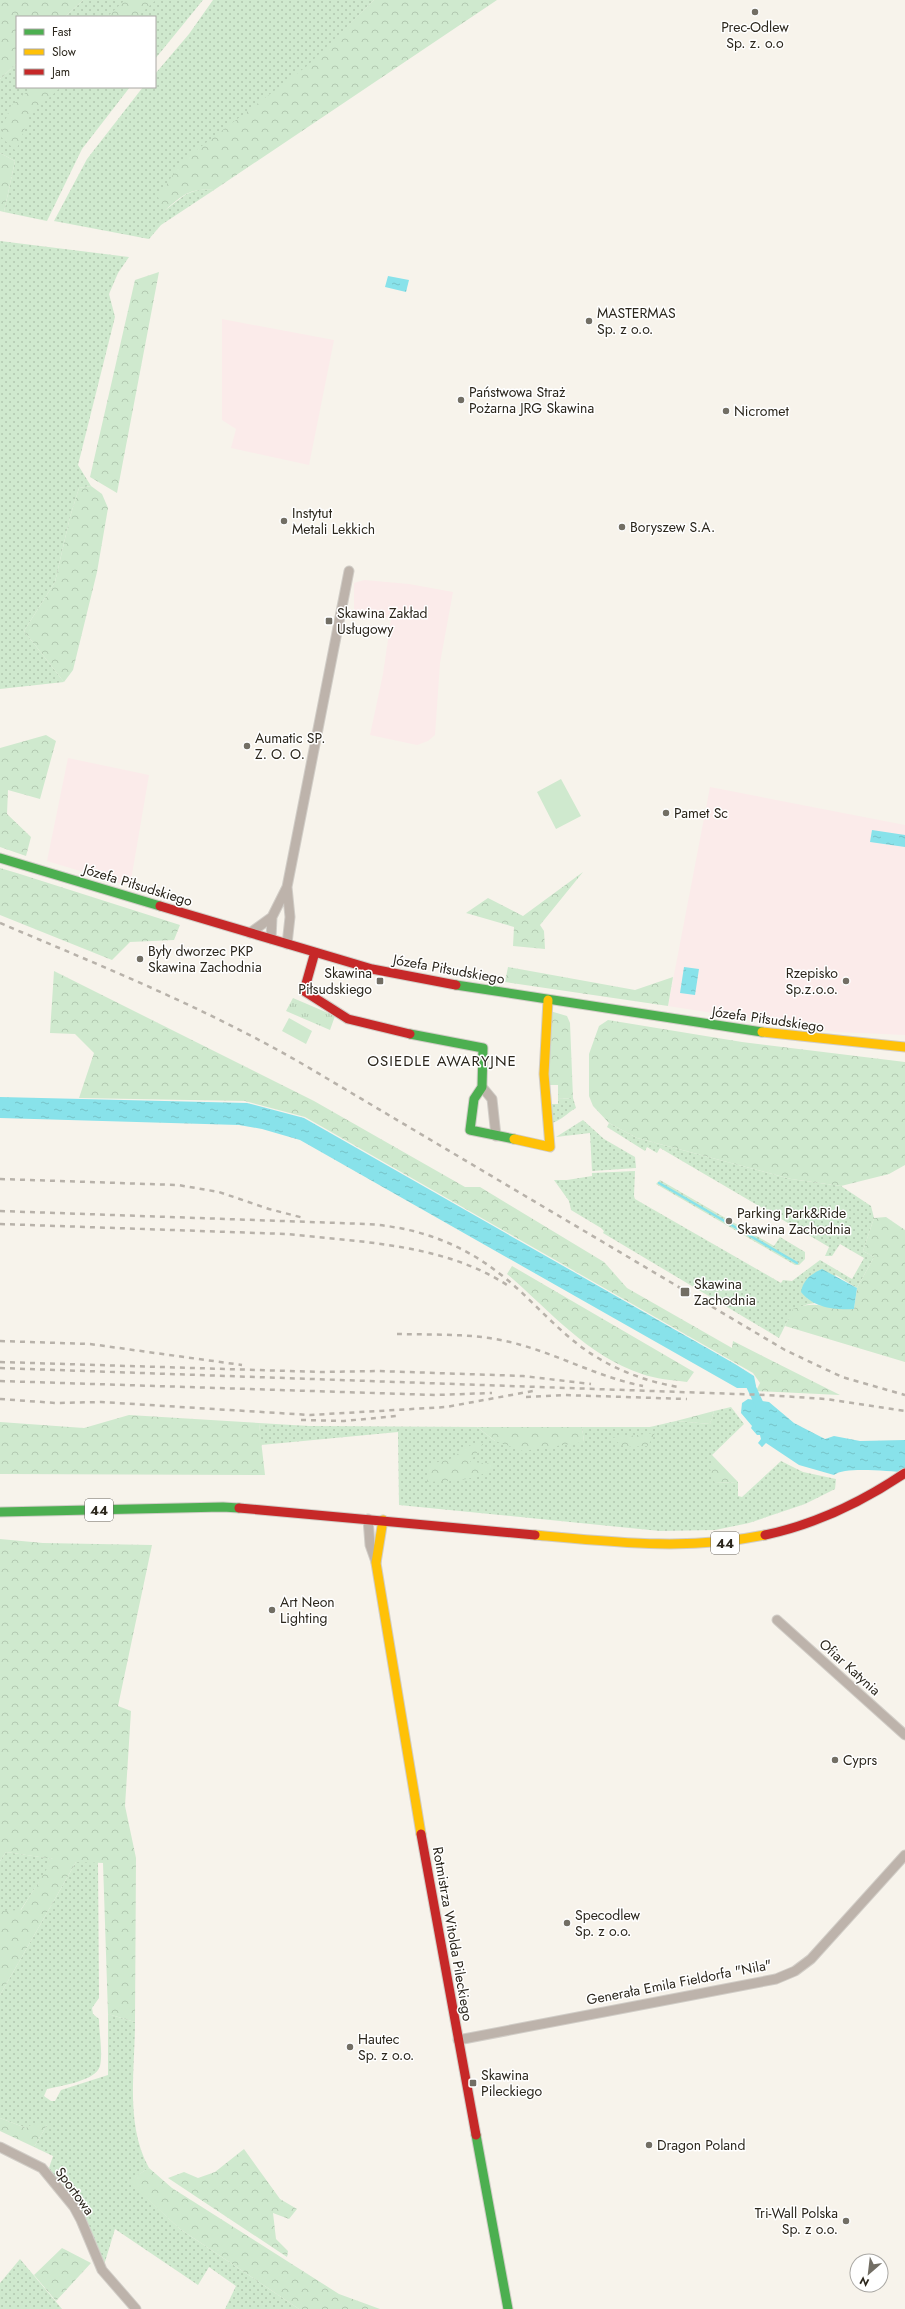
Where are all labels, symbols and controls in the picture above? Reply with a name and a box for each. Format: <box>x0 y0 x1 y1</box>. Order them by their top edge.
marker: Prec-Odlew Sp. z. o.o <box>750 7 760 17</box>
legend <box>16 16 156 88</box>
place label: Prec-Odlew Sp. z. o.o <box>721 17 789 53</box>
text: Fast <box>52 23 71 41</box>
text: Slow <box>52 43 77 61</box>
text: Jam <box>50 63 70 81</box>
place label: MASTERMAS Sp. z o.o. <box>597 303 676 339</box>
marker: MASTERMAS Sp. z o.o. <box>584 316 594 326</box>
place label: Państwowa Straż Pożarna JRG Skawina <box>469 382 594 418</box>
marker: Państwowa Straż Pożarna JRG Skawina <box>456 395 466 405</box>
place label: Nicromet <box>734 401 790 421</box>
marker: Nicromet <box>721 406 731 416</box>
place label: Instytut Metali Lekkich <box>292 503 375 539</box>
marker: Instytut Metali Lekkich <box>279 516 289 526</box>
place label: Boryszew S.A. <box>630 517 715 537</box>
marker: Boryszew S.A. <box>617 522 627 532</box>
place label: Skawina Zakład Usługowy <box>337 603 427 639</box>
marker: Skawina Zakład Usługowy <box>324 616 334 626</box>
place label: Aumatic SP. Z. O. O. <box>255 728 325 764</box>
marker: Aumatic SP. Z. O. O. <box>242 741 252 751</box>
place label: Pamet Sc <box>674 803 728 823</box>
marker: Pamet Sc <box>661 808 671 818</box>
street label: Józefa Piłsudskiego <box>79 858 195 911</box>
place label: Były dworzec PKP Skawina Zachodnia <box>148 941 262 977</box>
street label: Józefa Piłsudskiego <box>390 949 507 989</box>
marker: Były dworzec PKP Skawina Zachodnia <box>135 954 145 964</box>
place label: Skawina Piłsudskiego <box>298 963 372 999</box>
place label: Rzepisko Sp.z.o.o. <box>786 963 838 999</box>
marker: Skawina Piłsudskiego <box>375 976 385 986</box>
marker: Rzepisko Sp.z.o.o. <box>841 976 851 986</box>
street label: Józefa Piłsudskiego <box>709 1001 826 1037</box>
district label: OSIEDLE AWARYJNE <box>367 1050 517 1072</box>
place label: Parking Park&Ride Skawina Zachodnia <box>737 1203 851 1239</box>
marker: Parking Park&Ride Skawina Zachodnia <box>724 1216 734 1226</box>
place label: Skawina Zachodnia <box>694 1274 756 1310</box>
marker: Skawina Zachodnia <box>679 1286 691 1298</box>
road number: 44 <box>85 1499 113 1521</box>
road number: 44 <box>711 1532 739 1554</box>
place label: Art Neon Lighting <box>280 1592 335 1628</box>
marker: Art Neon Lighting <box>267 1605 277 1615</box>
street label: Ofiar Katynia <box>815 1634 885 1700</box>
place label: Cyprs <box>843 1750 878 1770</box>
marker: Cyprs <box>830 1755 840 1765</box>
street label: Rotmistrza Witolda Pileckiego <box>428 1845 478 2023</box>
place label: Specodlew Sp. z o.o. <box>575 1905 640 1941</box>
marker: Specodlew Sp. z o.o. <box>562 1918 572 1928</box>
street label: Generała Emila Fieldorfa "Nila" <box>585 1954 773 2010</box>
place label: Hautec Sp. z o.o. <box>358 2029 414 2065</box>
marker: Hautec Sp. z o.o. <box>345 2042 355 2052</box>
place label: Skawina Pileckiego <box>481 2065 542 2101</box>
marker: Skawina Pileckiego <box>468 2078 478 2088</box>
place label: Dragon Poland <box>657 2135 745 2155</box>
marker: Dragon Poland <box>644 2140 654 2150</box>
street label: Sportowa <box>51 2163 99 2219</box>
place label: Tri-Wall Polska Sp. z o.o. <box>755 2203 838 2239</box>
marker: Tri-Wall Polska Sp. z o.o. <box>841 2216 851 2226</box>
north arrow <box>849 2253 889 2293</box>
text: N <box>857 2273 872 2291</box>

